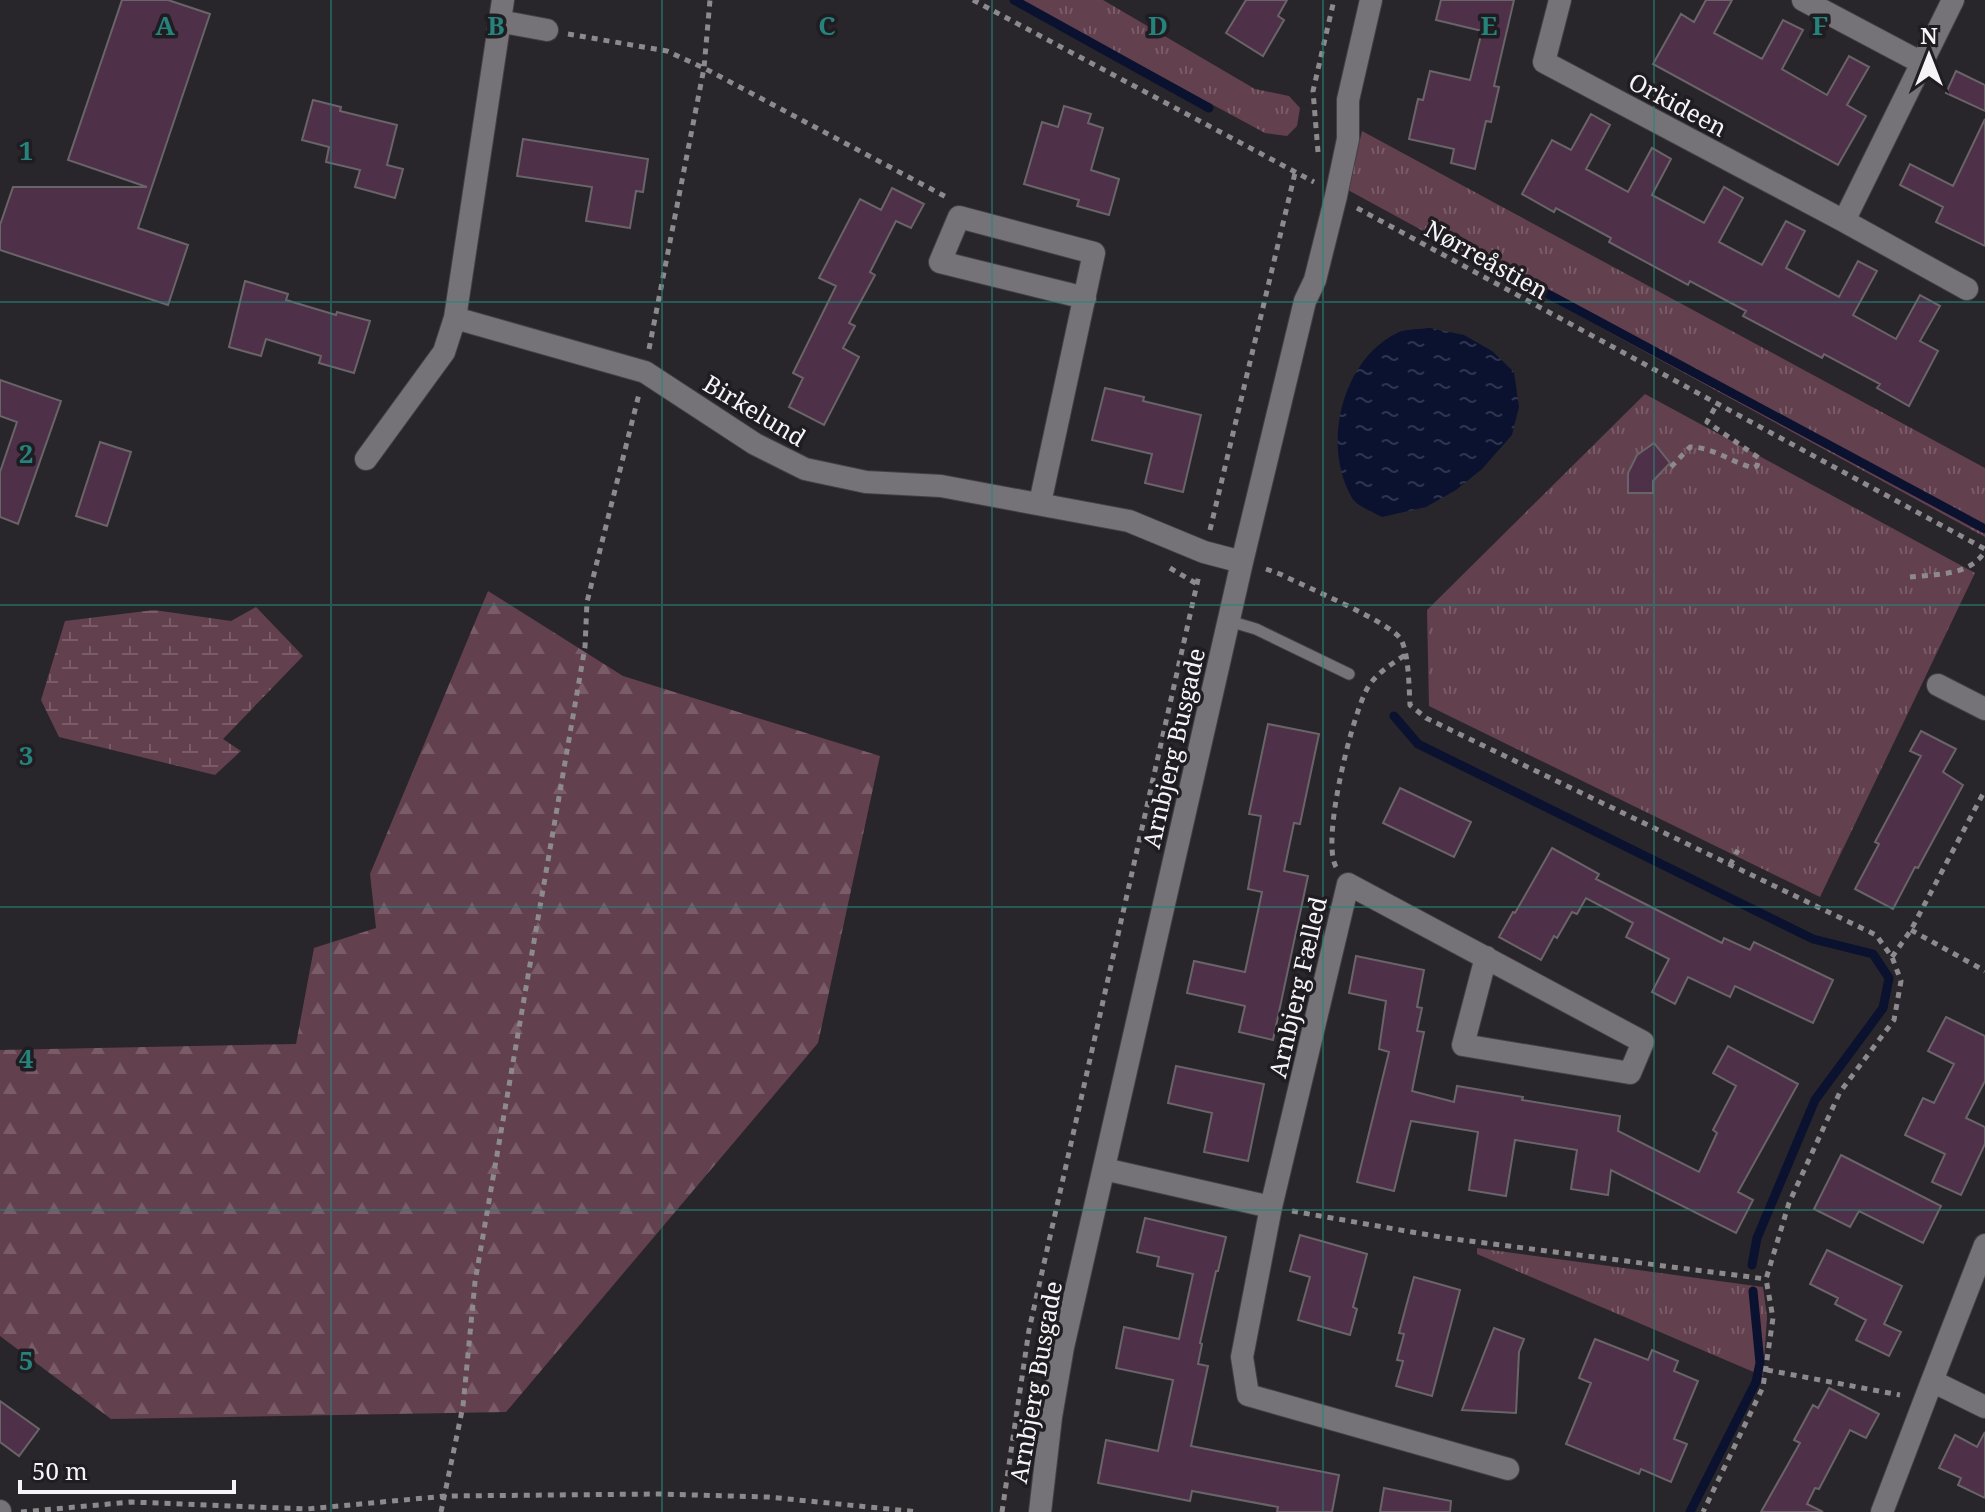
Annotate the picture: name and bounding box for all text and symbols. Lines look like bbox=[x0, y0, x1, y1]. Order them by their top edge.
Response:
text: A bbox=[155, 7, 175, 43]
text: B bbox=[487, 7, 505, 43]
text: C bbox=[818, 7, 836, 43]
text: D bbox=[1148, 7, 1168, 43]
text: E bbox=[1481, 7, 1498, 43]
text: F bbox=[1812, 7, 1828, 43]
north arrow bbox=[1889, 16, 1969, 96]
text: N bbox=[1920, 20, 1938, 50]
street label: Orkideen bbox=[1623, 64, 1733, 144]
text: 1 bbox=[19, 132, 33, 168]
street label: Nørreåstien bbox=[1419, 212, 1555, 306]
street label: Birkelund bbox=[698, 367, 813, 454]
text: 2 bbox=[19, 435, 33, 471]
street label: Arnbjerg Busgade bbox=[1134, 645, 1212, 851]
text: 3 bbox=[19, 737, 33, 773]
street label: Arnbjerg Fælled bbox=[1260, 893, 1334, 1081]
text: 4 bbox=[19, 1040, 34, 1076]
street label: Arnbjerg Busgade bbox=[1001, 1278, 1069, 1486]
text: 5 bbox=[19, 1342, 33, 1378]
scale bar bbox=[20, 1444, 234, 1494]
text: 50 m bbox=[32, 1454, 88, 1487]

